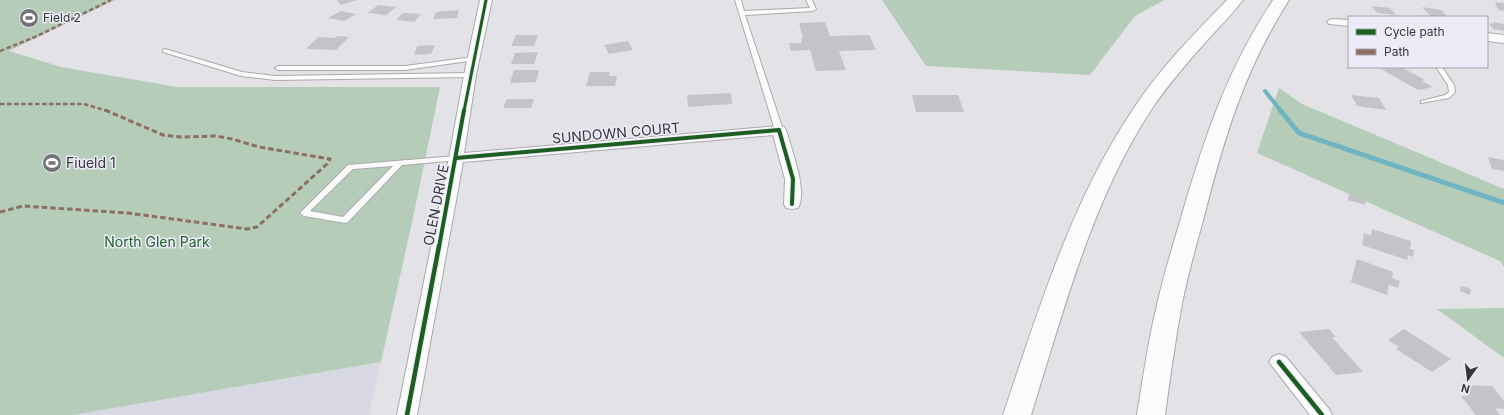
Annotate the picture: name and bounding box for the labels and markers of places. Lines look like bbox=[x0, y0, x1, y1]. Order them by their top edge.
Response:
sports icon: Field 2 bbox=[18, 7, 40, 29]
place label: Field 2 bbox=[43, 10, 81, 25]
sports icon: Fiueld 1 bbox=[41, 152, 63, 174]
place label: Fiueld 1 bbox=[66, 154, 116, 171]

